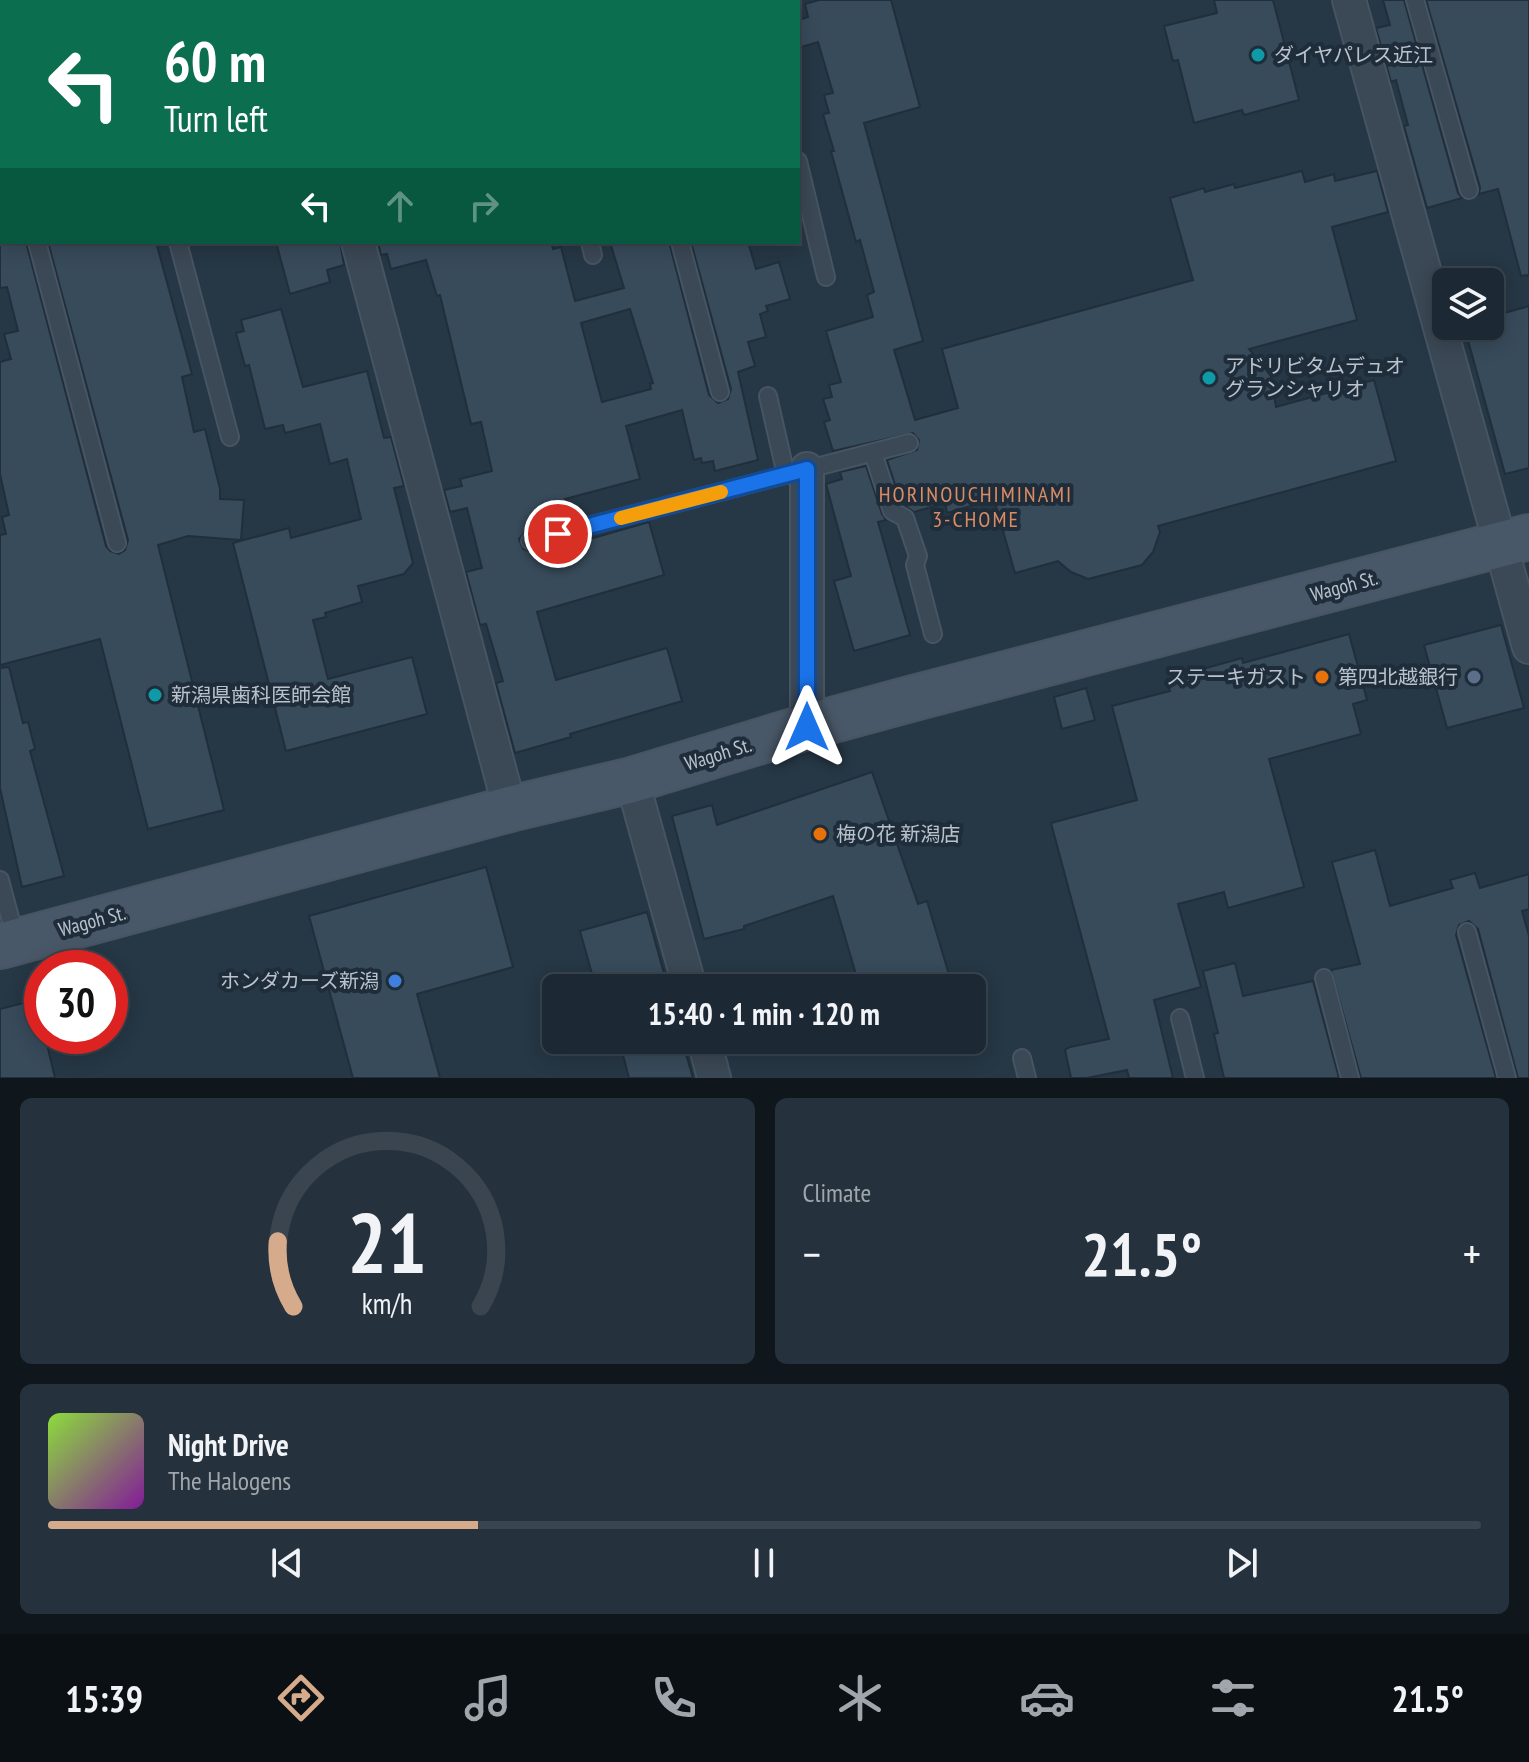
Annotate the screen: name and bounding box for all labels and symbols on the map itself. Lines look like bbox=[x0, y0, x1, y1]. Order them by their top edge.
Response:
place label: ダイヤパレス近江 bbox=[1274, 42, 1433, 68]
marker: ダイヤパレス近江 bbox=[1249, 46, 1267, 64]
place label: アドリビタムデュオ グランシャリオ bbox=[1225, 353, 1405, 402]
marker: アドリビタムデュオ グランシャリオ bbox=[1200, 369, 1218, 387]
district label: HORINOUCHIMINAMI 3-CHOME bbox=[879, 480, 1073, 533]
pin bbox=[524, 500, 592, 568]
street label: Wagoh St. bbox=[1307, 565, 1381, 607]
place label: ステーキガスト bbox=[1166, 664, 1306, 690]
place label: 第四北越銀行 bbox=[1338, 664, 1458, 690]
marker: ステーキガスト bbox=[1313, 668, 1331, 686]
marker: 第四北越銀行 bbox=[1465, 668, 1483, 686]
place label: 新潟県歯科医師会館 bbox=[171, 682, 351, 708]
position arrow bbox=[765, 685, 849, 769]
marker: 新潟県歯科医師会館 bbox=[146, 686, 164, 704]
street label: Wagoh St. bbox=[681, 732, 755, 776]
place label: 梅の花 新潟店 bbox=[836, 821, 960, 847]
marker: 梅の花 新潟店 bbox=[811, 825, 829, 843]
street label: Wagoh St. bbox=[55, 900, 129, 942]
speed limit sign: 30 bbox=[24, 950, 128, 1054]
place label: ホンダカーズ新潟 bbox=[220, 968, 379, 994]
marker: ホンダカーズ新潟 bbox=[386, 972, 404, 990]

